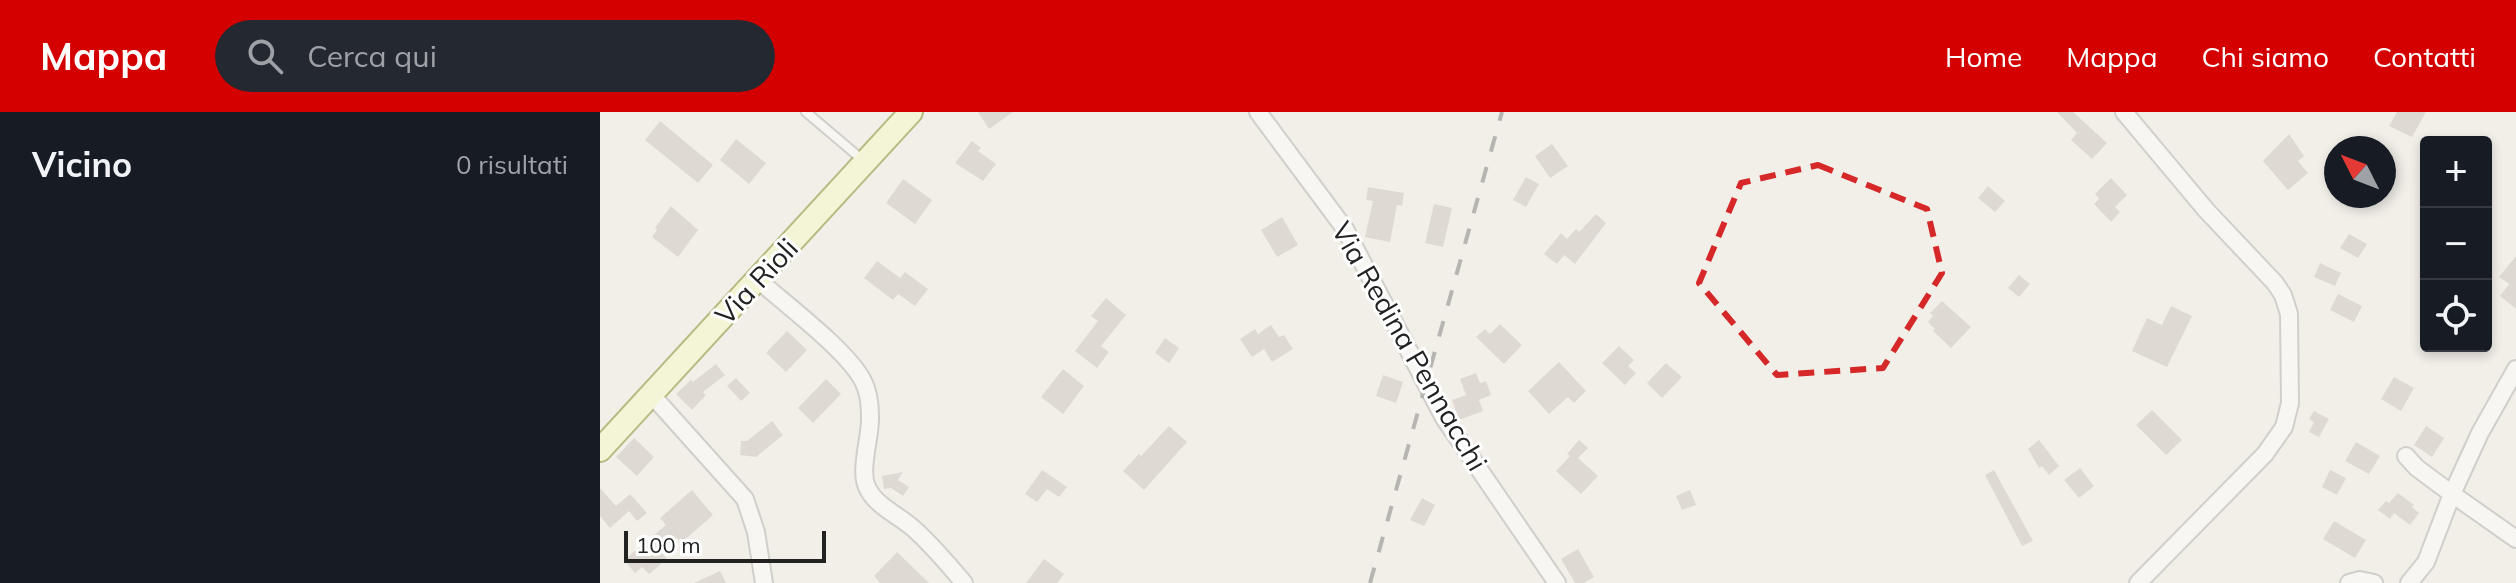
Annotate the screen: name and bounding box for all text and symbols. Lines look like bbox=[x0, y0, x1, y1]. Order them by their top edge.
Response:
search box bbox=[215, 20, 775, 92]
text: Mappa bbox=[40, 32, 167, 80]
icon: search bbox=[243, 34, 287, 78]
text: Cerca qui bbox=[307, 37, 437, 75]
text: Home bbox=[1945, 39, 2022, 74]
text: Mappa bbox=[2066, 39, 2157, 74]
text: Chi siamo bbox=[2201, 39, 2329, 74]
text: Contatti bbox=[2373, 39, 2476, 74]
north arrow bbox=[2324, 136, 2396, 208]
map controls bbox=[2420, 136, 2492, 352]
button: + bbox=[2420, 136, 2492, 208]
text: Vicino bbox=[32, 143, 132, 186]
text: 0 risultati bbox=[456, 148, 568, 181]
button: − bbox=[2420, 208, 2492, 280]
street label: Via Redina Pennacchi bbox=[1324, 215, 1496, 477]
street label: Via Rioli bbox=[707, 230, 805, 332]
button: locate bbox=[2420, 280, 2492, 352]
scale bar bbox=[624, 527, 826, 563]
text: 100 m bbox=[636, 531, 701, 559]

